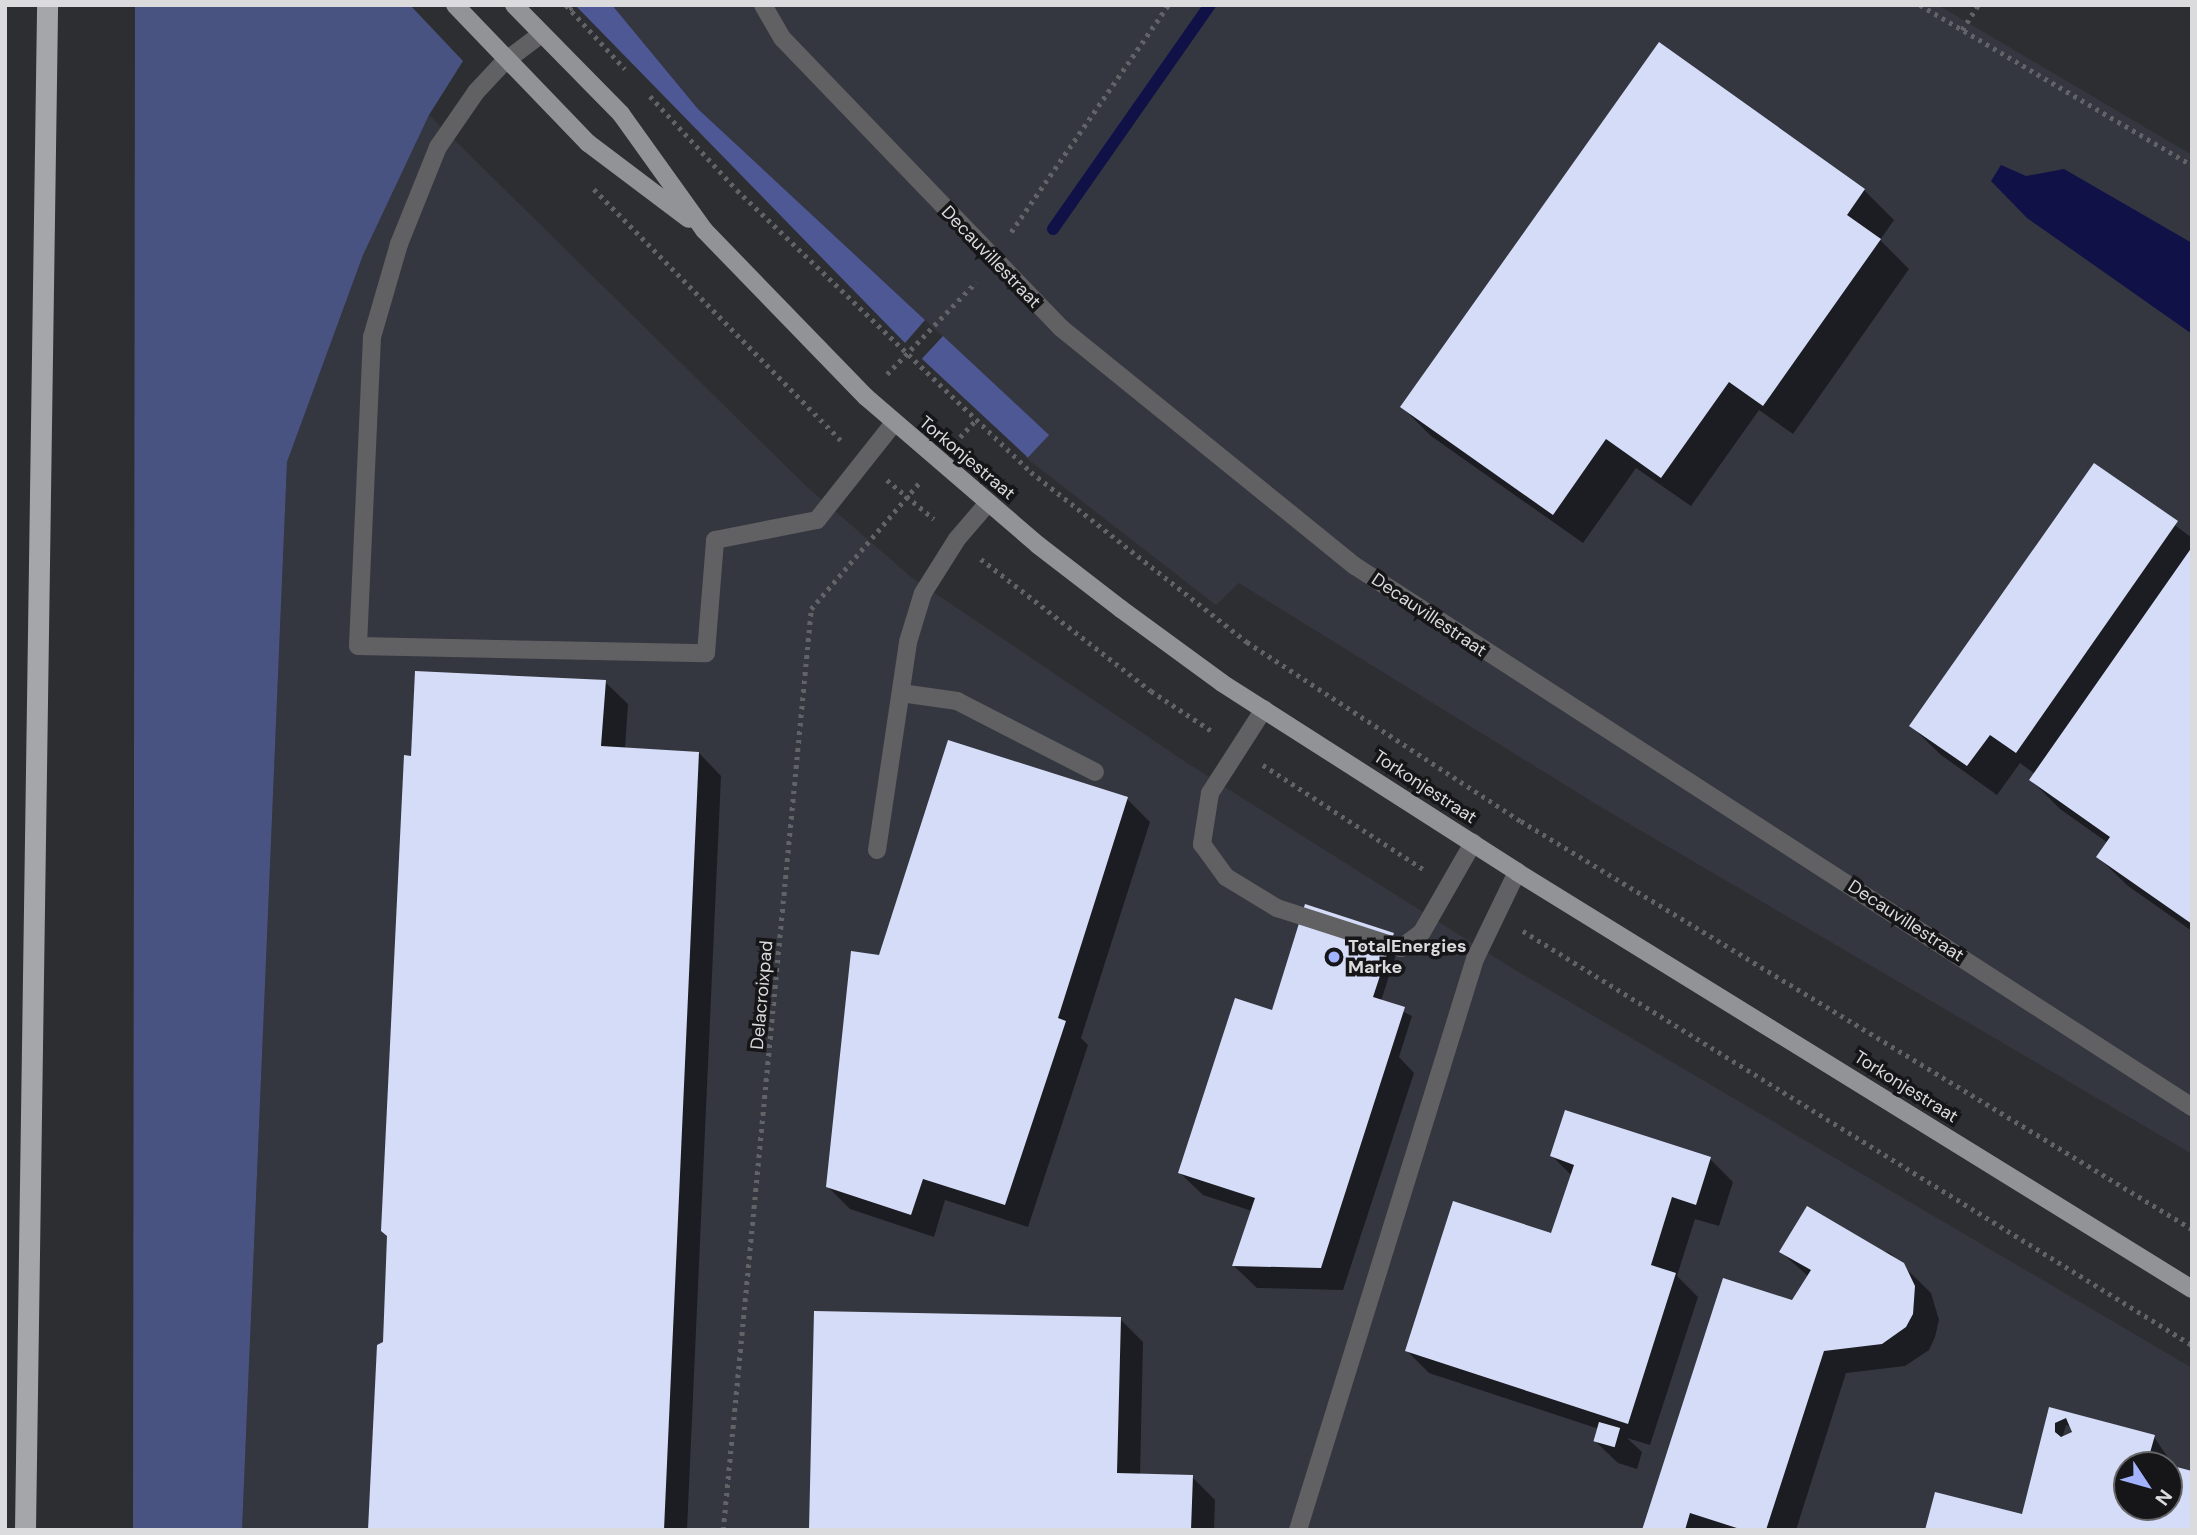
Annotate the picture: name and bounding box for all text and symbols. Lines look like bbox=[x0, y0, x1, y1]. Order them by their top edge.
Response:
street label: Decauvillestraat bbox=[937, 201, 1045, 313]
street label: Torkonjestraat bbox=[915, 412, 1019, 504]
street label: Decauvillestraat bbox=[1367, 569, 1491, 661]
street label: Torkonjestraat bbox=[1369, 746, 1481, 828]
street label: Decauvillestraat bbox=[1844, 876, 1968, 966]
place label: TotalEnergies Marke bbox=[1348, 936, 1467, 978]
street label: Delacroixpad bbox=[746, 940, 778, 1050]
marker: TotalEnergies Marke bbox=[1326, 949, 1342, 965]
street label: Torkonjestraat bbox=[1850, 1046, 1962, 1128]
north arrow bbox=[2113, 1451, 2183, 1521]
text: N bbox=[2150, 1485, 2178, 1510]

